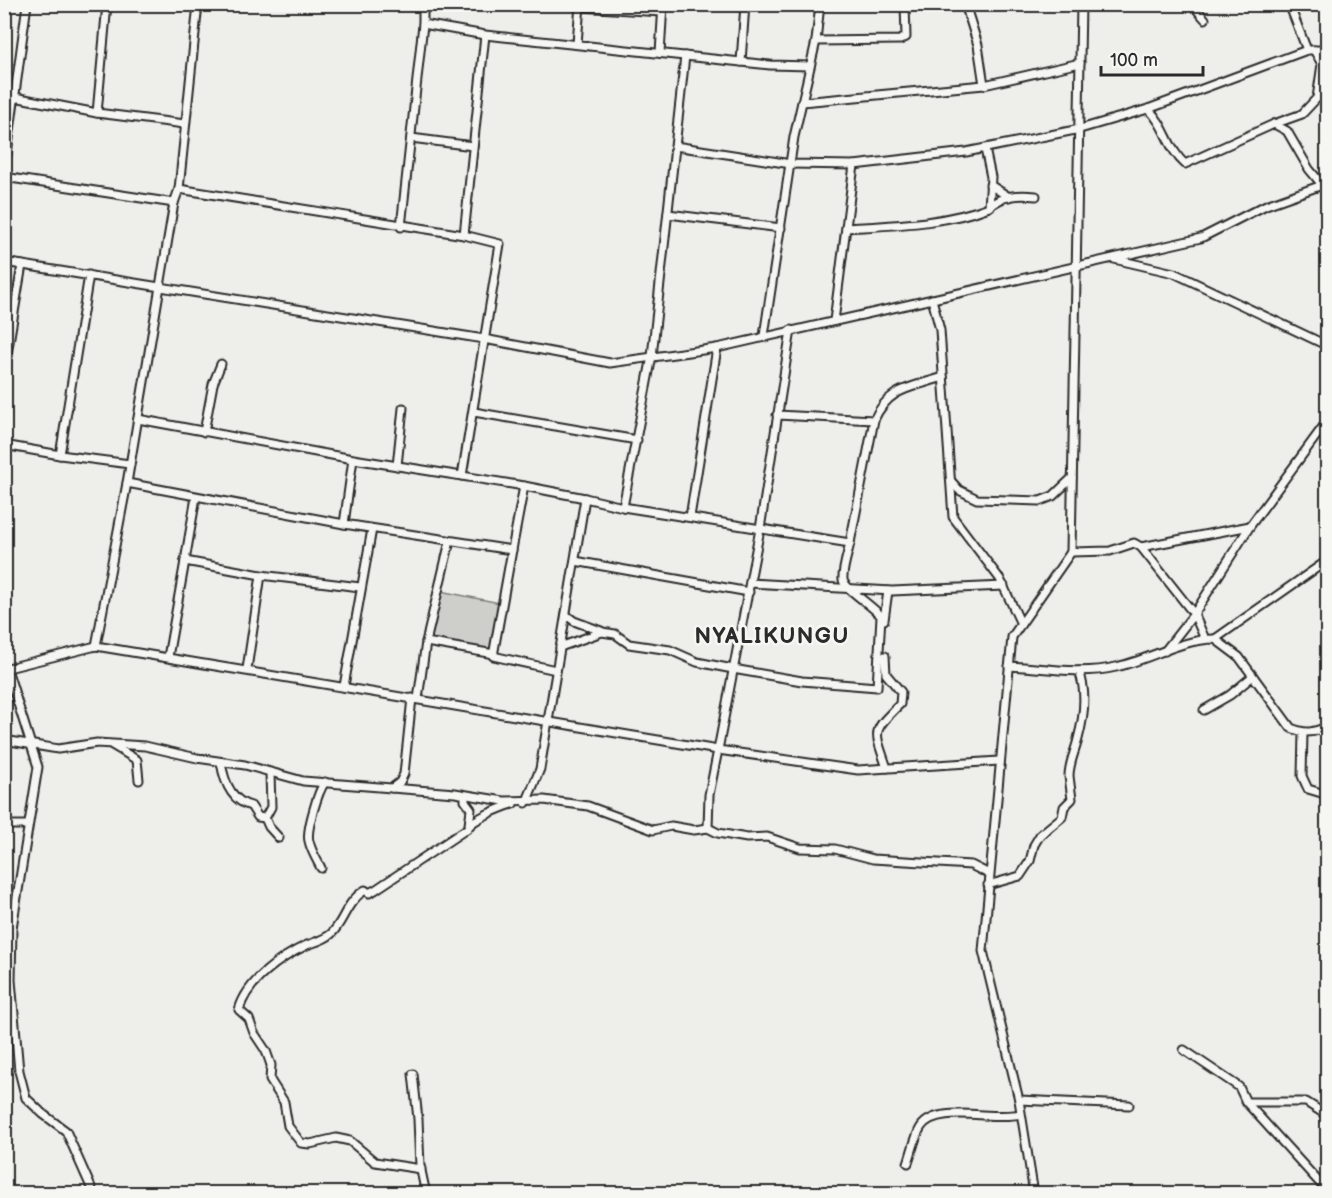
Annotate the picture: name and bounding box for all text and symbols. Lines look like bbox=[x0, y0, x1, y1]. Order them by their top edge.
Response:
scale bar bbox=[1101, 39, 1203, 77]
text: 100 m bbox=[1110, 50, 1158, 71]
district label: NYALIKUNGU bbox=[694, 623, 850, 650]

